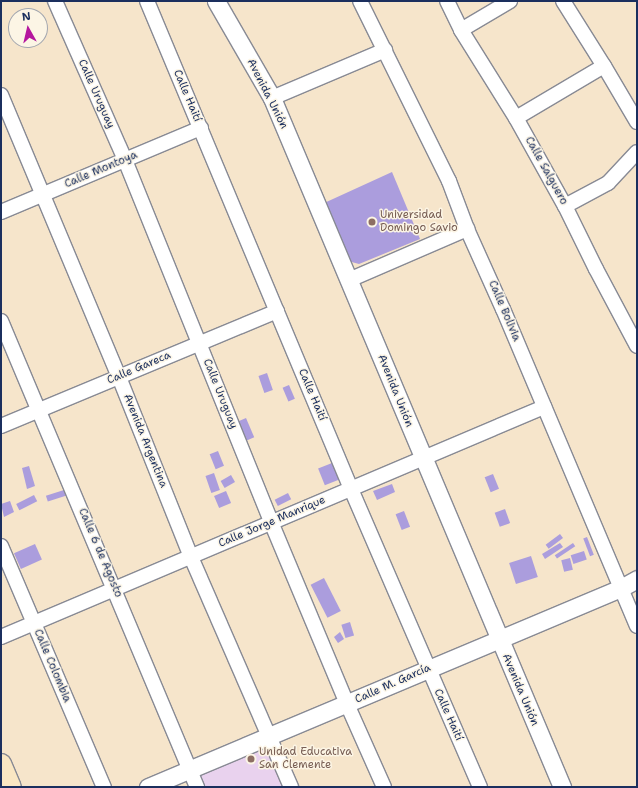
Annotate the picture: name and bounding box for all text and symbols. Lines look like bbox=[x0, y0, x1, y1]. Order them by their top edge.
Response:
north arrow bbox=[8, 8, 48, 48]
text: N bbox=[21, 9, 32, 25]
street label: Calle Uruguay bbox=[75, 57, 117, 131]
street label: Avenida Unión bbox=[244, 57, 290, 131]
street label: Calle Haití bbox=[170, 68, 204, 124]
street label: Calle Salguero bbox=[522, 135, 570, 207]
street label: Calle Montoya bbox=[63, 149, 139, 191]
place label: Universidad Domingo Savio bbox=[380, 209, 458, 235]
marker: Universidad Domingo Savio bbox=[367, 217, 377, 227]
street label: Calle Bolivia bbox=[485, 279, 523, 343]
street label: Calle Gareca bbox=[105, 349, 173, 387]
street label: Avenida Unión bbox=[374, 353, 416, 429]
street label: Calle Uruguay bbox=[200, 357, 240, 431]
street label: Calle Haití bbox=[295, 367, 329, 423]
street label: Avenida Argentina bbox=[120, 392, 170, 490]
street label: Calle Jorge Manrique bbox=[217, 493, 327, 551]
street label: Calle 6 de Agosto bbox=[75, 506, 125, 600]
street label: Calle Colombia bbox=[31, 627, 73, 705]
street label: Avenida Unión bbox=[499, 652, 541, 728]
street label: Calle M. García bbox=[353, 661, 433, 707]
street label: Calle Haití bbox=[431, 687, 465, 743]
place label: Unidad Educativa San Clemente bbox=[259, 746, 352, 772]
marker: Unidad Educativa San Clemente bbox=[246, 754, 256, 764]

